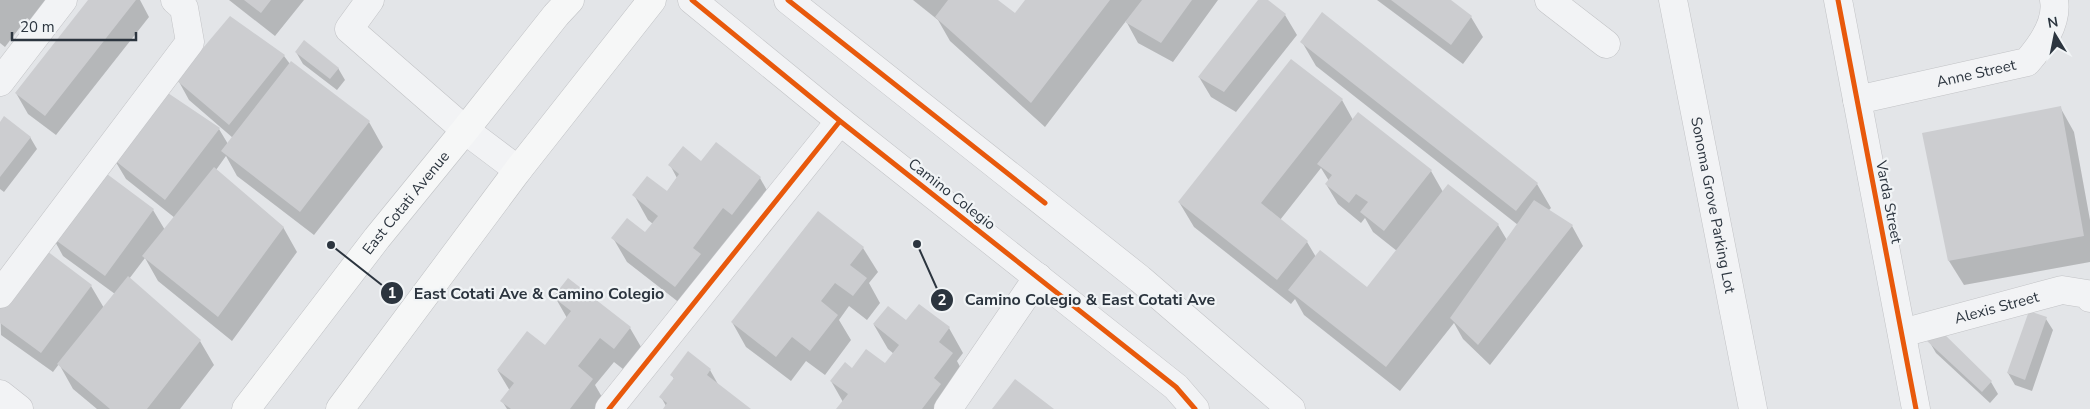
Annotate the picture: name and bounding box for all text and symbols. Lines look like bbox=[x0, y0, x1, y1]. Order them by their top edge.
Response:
scale bar bbox=[12, 10, 136, 42]
north arrow bbox=[2030, 10, 2080, 60]
text: N bbox=[2046, 12, 2060, 33]
text: 20 m bbox=[20, 17, 55, 37]
street label: Anne Street bbox=[1934, 55, 2018, 92]
street label: Sonoma Grove Parking Lot bbox=[1686, 115, 1740, 296]
street label: East Cotati Avenue bbox=[358, 147, 454, 259]
street label: Camino Colegio bbox=[904, 154, 1000, 234]
street label: Varda Street bbox=[1871, 158, 1907, 246]
callout: East Cotati Ave & Camino Colegio bbox=[379, 278, 675, 309]
text: 1 bbox=[387, 283, 397, 303]
text: East Cotati Ave & Camino Colegio bbox=[414, 283, 664, 305]
callout: Camino Colegio & East Cotati Ave bbox=[930, 284, 1225, 315]
street label: Alexis Street bbox=[1952, 286, 2042, 328]
text: Camino Colegio & East Cotati Ave bbox=[965, 289, 1216, 311]
text: 2 bbox=[937, 290, 947, 310]

